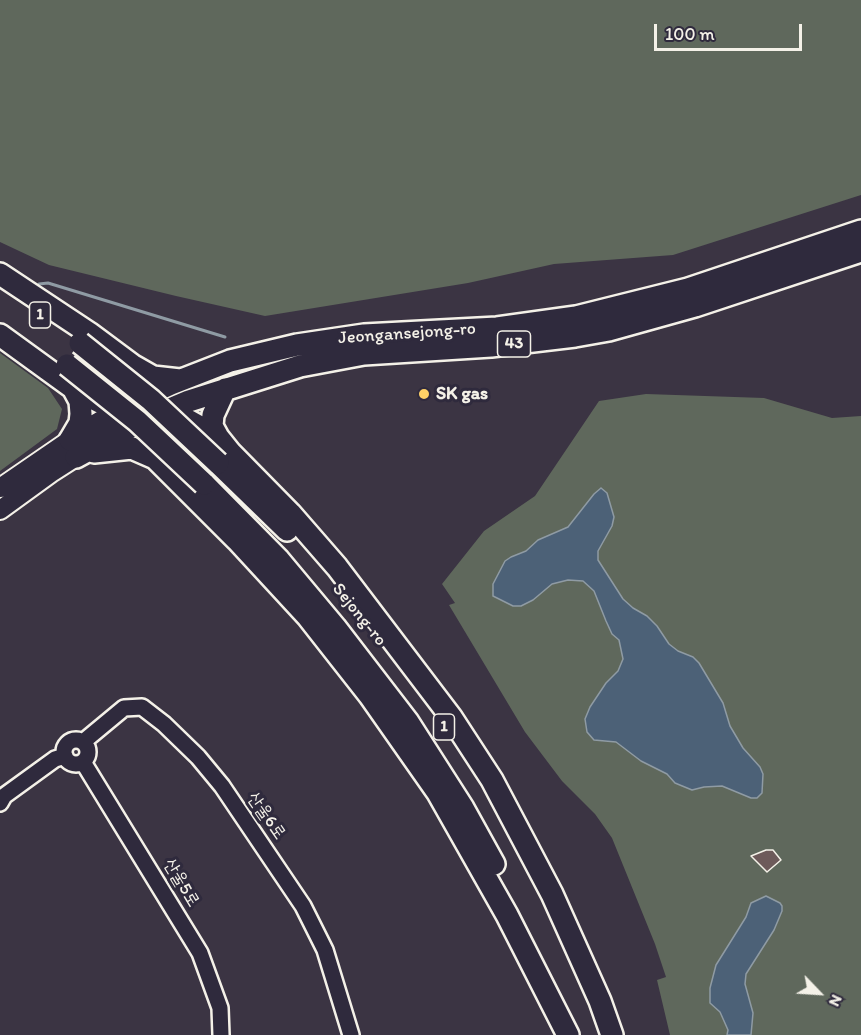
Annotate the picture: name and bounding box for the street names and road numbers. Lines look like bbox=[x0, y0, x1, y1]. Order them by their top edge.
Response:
road number: 1 bbox=[30, 302, 51, 328]
street label: Jeongansejong-ro bbox=[337, 318, 477, 350]
road number: 43 bbox=[498, 331, 530, 357]
street label: Sejong-ro bbox=[327, 579, 391, 651]
road number: 1 bbox=[434, 714, 454, 740]
street label: 산울6로 bbox=[242, 788, 290, 844]
street label: 산울5로 bbox=[158, 855, 204, 911]

